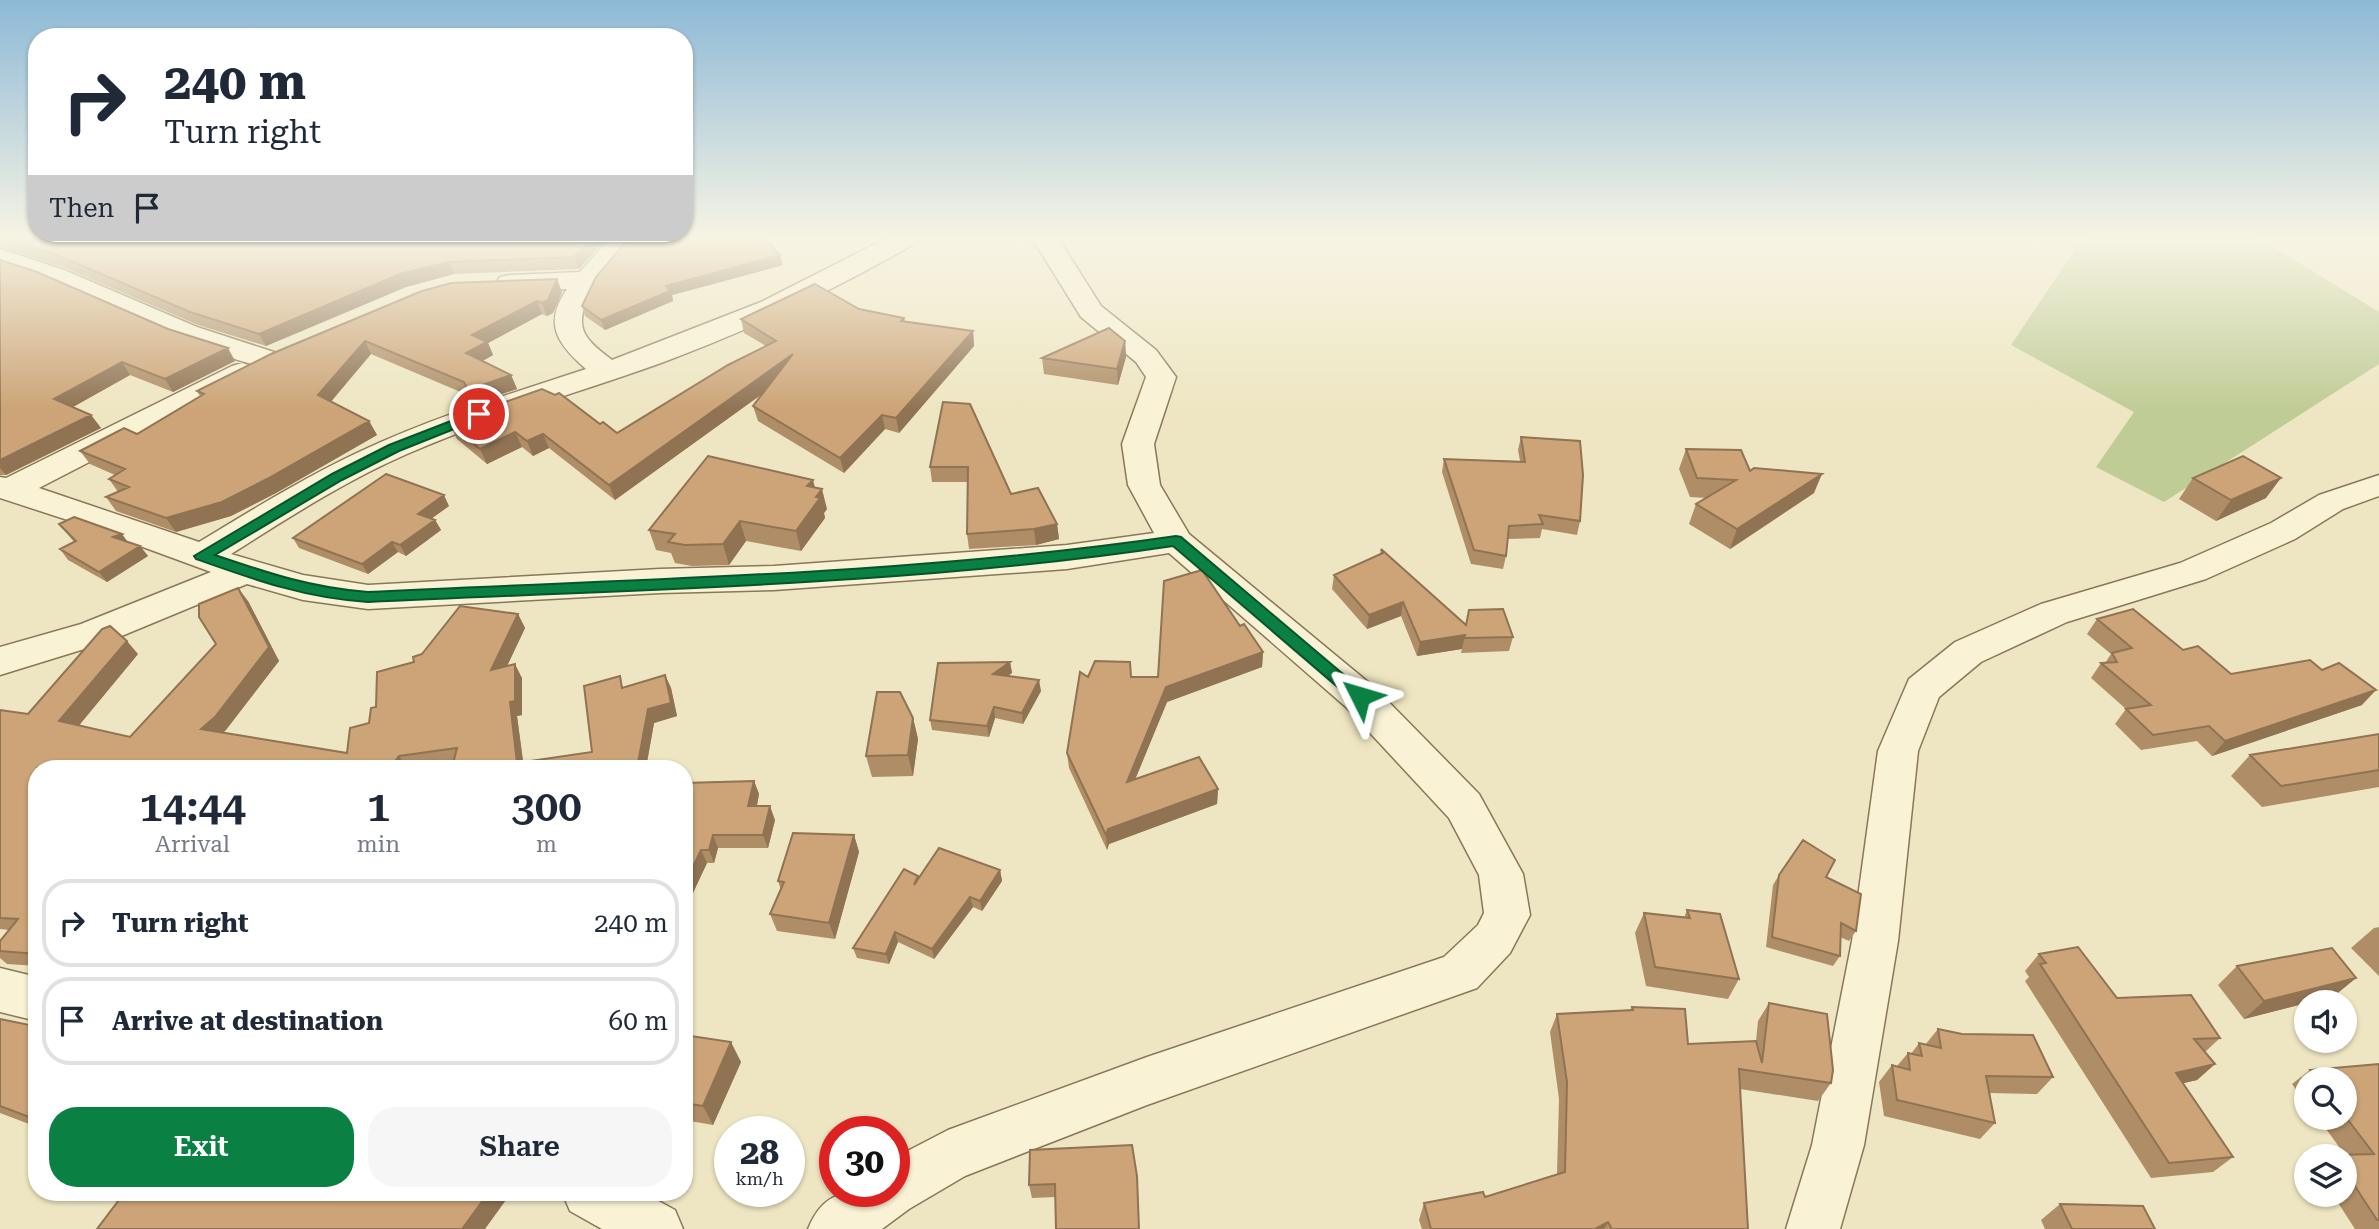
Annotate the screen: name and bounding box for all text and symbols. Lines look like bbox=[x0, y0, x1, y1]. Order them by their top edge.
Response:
text: 240 m bbox=[164, 54, 306, 111]
icon: right bbox=[49, 56, 140, 147]
text: Turn right bbox=[164, 113, 321, 151]
icon: arrive bbox=[128, 189, 166, 227]
text: Then bbox=[49, 193, 114, 223]
pin bbox=[449, 384, 509, 444]
icon: arrive bbox=[460, 395, 498, 433]
position arrow bbox=[1323, 659, 1397, 733]
text: 14:44 bbox=[139, 782, 246, 831]
text: 1 bbox=[367, 782, 390, 831]
text: 300 bbox=[511, 782, 582, 831]
text: Arrival bbox=[155, 831, 230, 858]
text: min bbox=[357, 831, 400, 858]
text: m bbox=[536, 831, 557, 858]
icon: right bbox=[53, 904, 91, 942]
text: Turn right bbox=[112, 908, 248, 938]
text: 240 m bbox=[594, 908, 668, 938]
map controls bbox=[2294, 990, 2357, 1207]
button: sound bbox=[2294, 990, 2357, 1053]
icon: arrive bbox=[53, 1002, 91, 1040]
text: Arrive at destination bbox=[112, 1006, 383, 1036]
text: 60 m bbox=[609, 1006, 668, 1036]
button: search bbox=[2294, 1067, 2357, 1130]
button: Exit bbox=[49, 1107, 354, 1187]
button: Share bbox=[368, 1107, 672, 1187]
speed limit sign: 30 bbox=[819, 1116, 910, 1207]
text: 28 bbox=[740, 1132, 779, 1173]
button: layers bbox=[2294, 1144, 2357, 1207]
text: km/h bbox=[735, 1168, 784, 1189]

